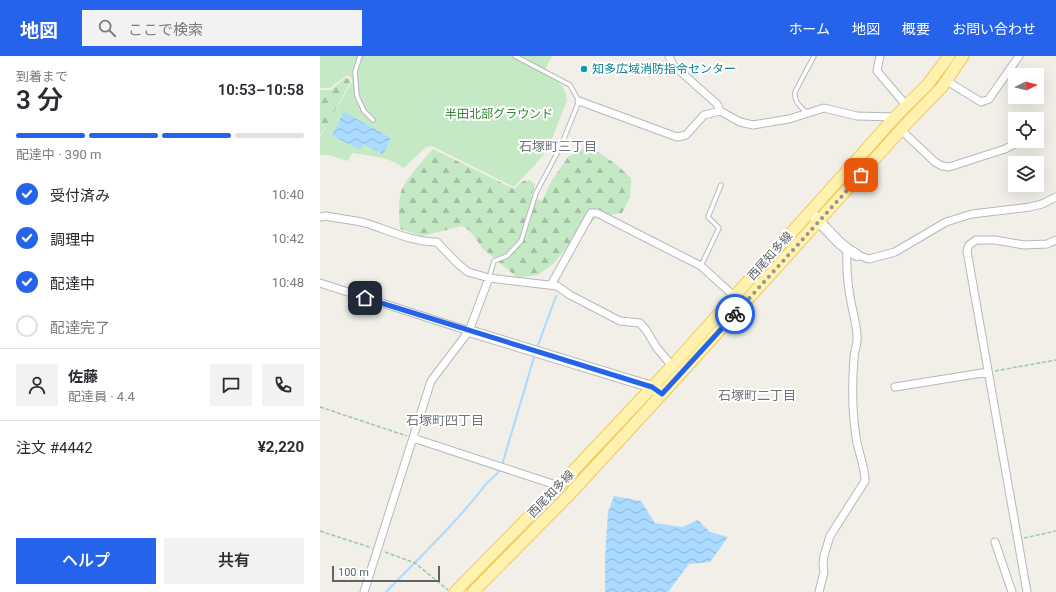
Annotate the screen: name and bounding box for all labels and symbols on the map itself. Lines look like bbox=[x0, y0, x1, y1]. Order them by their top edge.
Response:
place label: 知多広域消防指令センター bbox=[592, 62, 736, 76]
marker: 知多広域消防指令センター bbox=[579, 64, 589, 74]
north arrow bbox=[1008, 68, 1044, 104]
park label: 半田北部グラウンド bbox=[445, 107, 553, 121]
district label: 石塚町三丁目 bbox=[519, 139, 597, 154]
pin bbox=[844, 158, 878, 192]
street label: 西尾知多線 bbox=[745, 229, 795, 283]
pin bbox=[348, 281, 382, 315]
courier bbox=[715, 294, 755, 334]
district label: 石塚町二丁目 bbox=[718, 388, 796, 403]
district label: 石塚町四丁目 bbox=[406, 413, 484, 428]
street label: 西尾知多線 bbox=[525, 468, 577, 520]
scale bar bbox=[332, 564, 440, 583]

